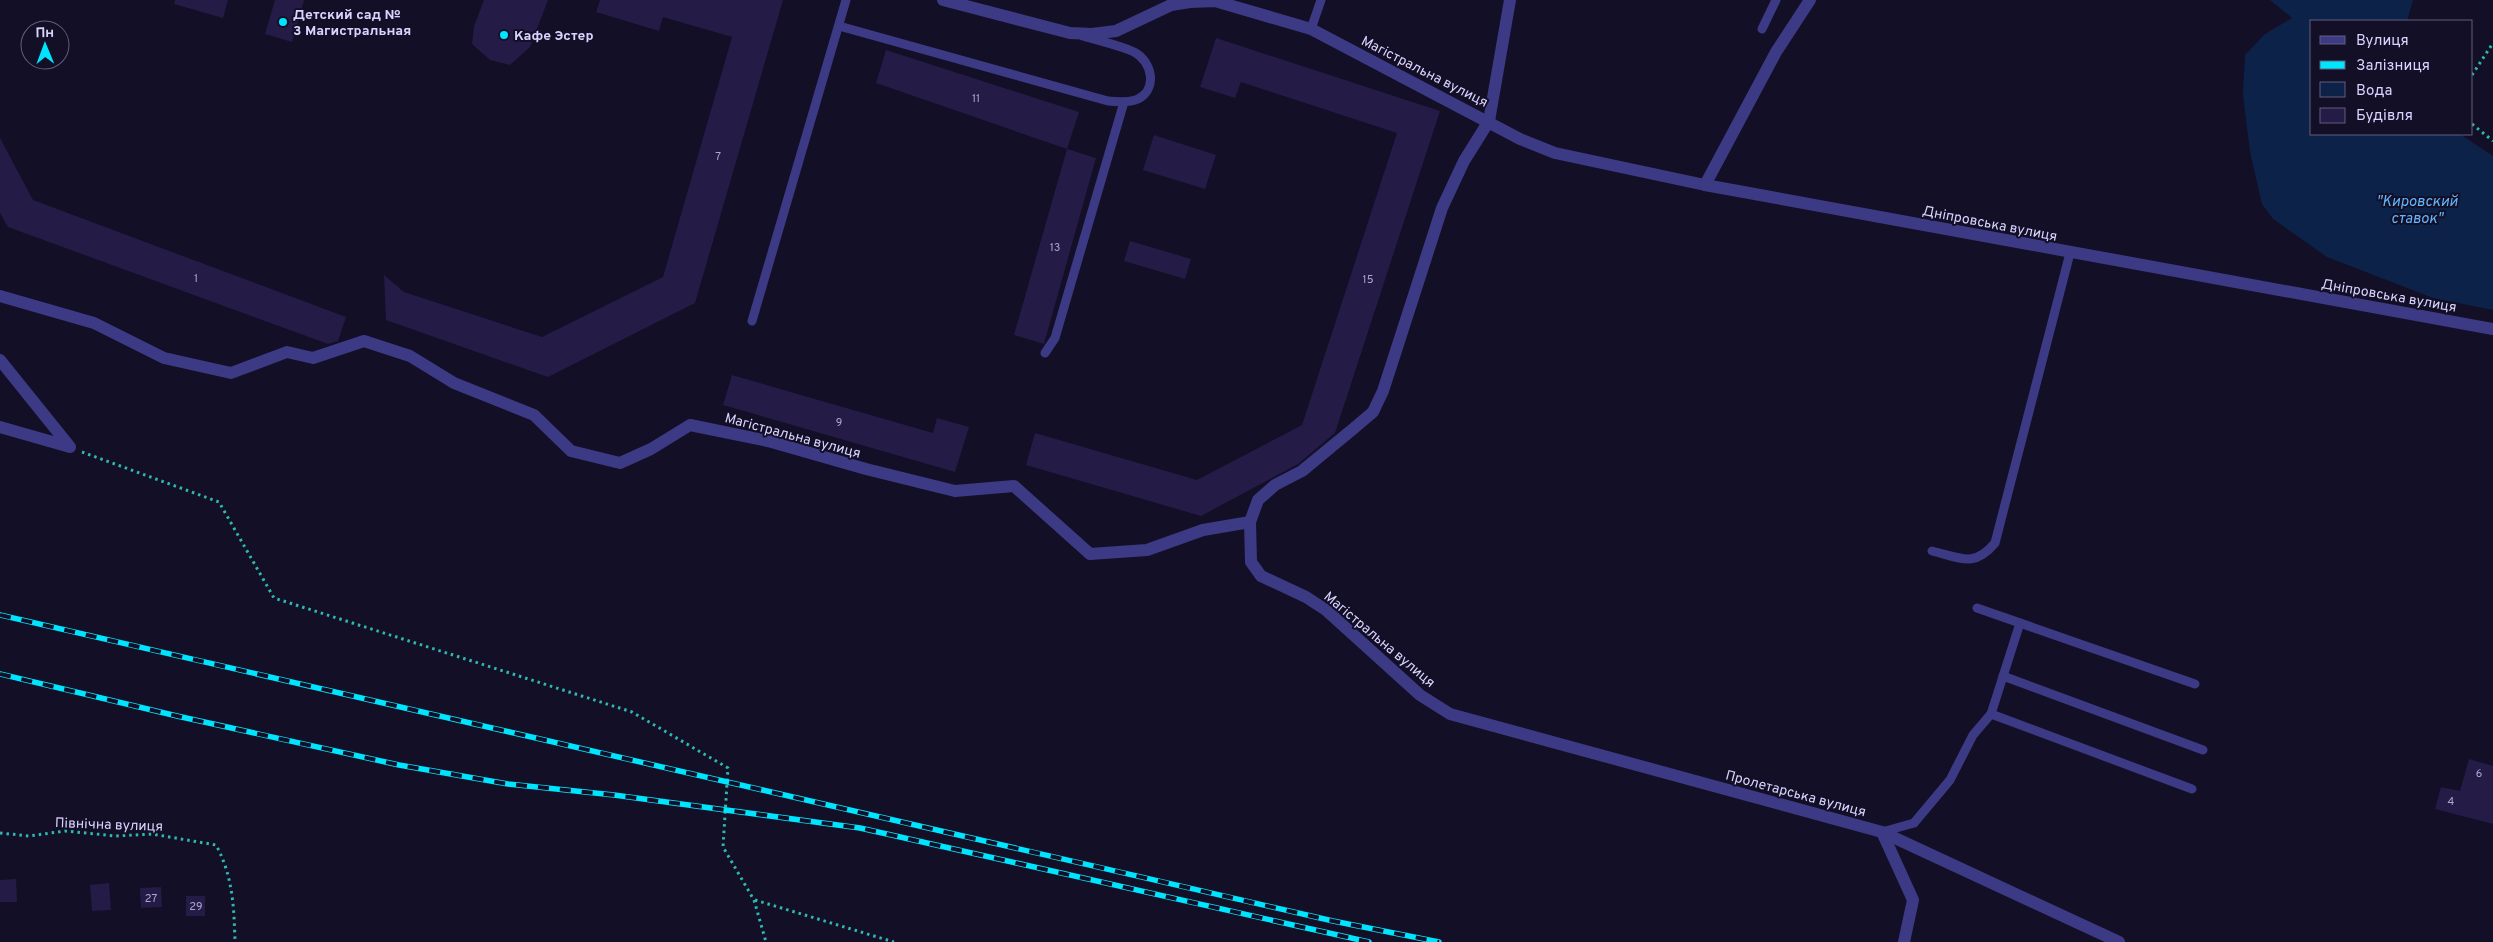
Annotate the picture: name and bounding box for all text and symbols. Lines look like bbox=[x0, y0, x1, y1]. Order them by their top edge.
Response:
place label: Детский сад № 3 Магистральная bbox=[293, 7, 411, 40]
marker: Детский сад № 3 Магистральная bbox=[277, 16, 289, 28]
north arrow bbox=[20, 20, 70, 70]
legend bbox=[2310, 20, 2473, 135]
text: Пн bbox=[35, 25, 54, 42]
place label: Кафе Эстер bbox=[514, 28, 593, 45]
marker: Кафе Эстер bbox=[498, 29, 510, 41]
text: Вулиця bbox=[2356, 32, 2409, 51]
street label: Магістральна вулиця bbox=[1358, 33, 1491, 112]
text: Залізниця bbox=[2356, 57, 2430, 76]
text: Вода bbox=[2356, 82, 2392, 101]
house number: 11 bbox=[972, 92, 980, 106]
text: Будівля bbox=[2356, 107, 2413, 126]
house number: 7 bbox=[715, 150, 721, 164]
water label: "Кировский ставок" bbox=[2376, 193, 2459, 229]
street label: Дніпровська вулиця bbox=[1921, 203, 2059, 246]
house number: 13 bbox=[1050, 241, 1060, 255]
house number: 1 bbox=[194, 272, 198, 286]
house number: 15 bbox=[1363, 273, 1374, 287]
street label: Дніпровська вулиця bbox=[2320, 276, 2458, 317]
street label: Магістральна вулиця bbox=[723, 410, 863, 463]
house number: 9 bbox=[836, 416, 842, 430]
street label: Магістральна вулиця bbox=[1320, 589, 1438, 692]
street label: Пролетарська вулиця bbox=[1723, 767, 1868, 821]
house number: 6 bbox=[2476, 767, 2482, 781]
house number: 4 bbox=[2448, 795, 2455, 809]
street label: Північна вулиця bbox=[55, 815, 163, 836]
house number: 27 bbox=[145, 892, 157, 906]
house number: 29 bbox=[189, 900, 203, 914]

